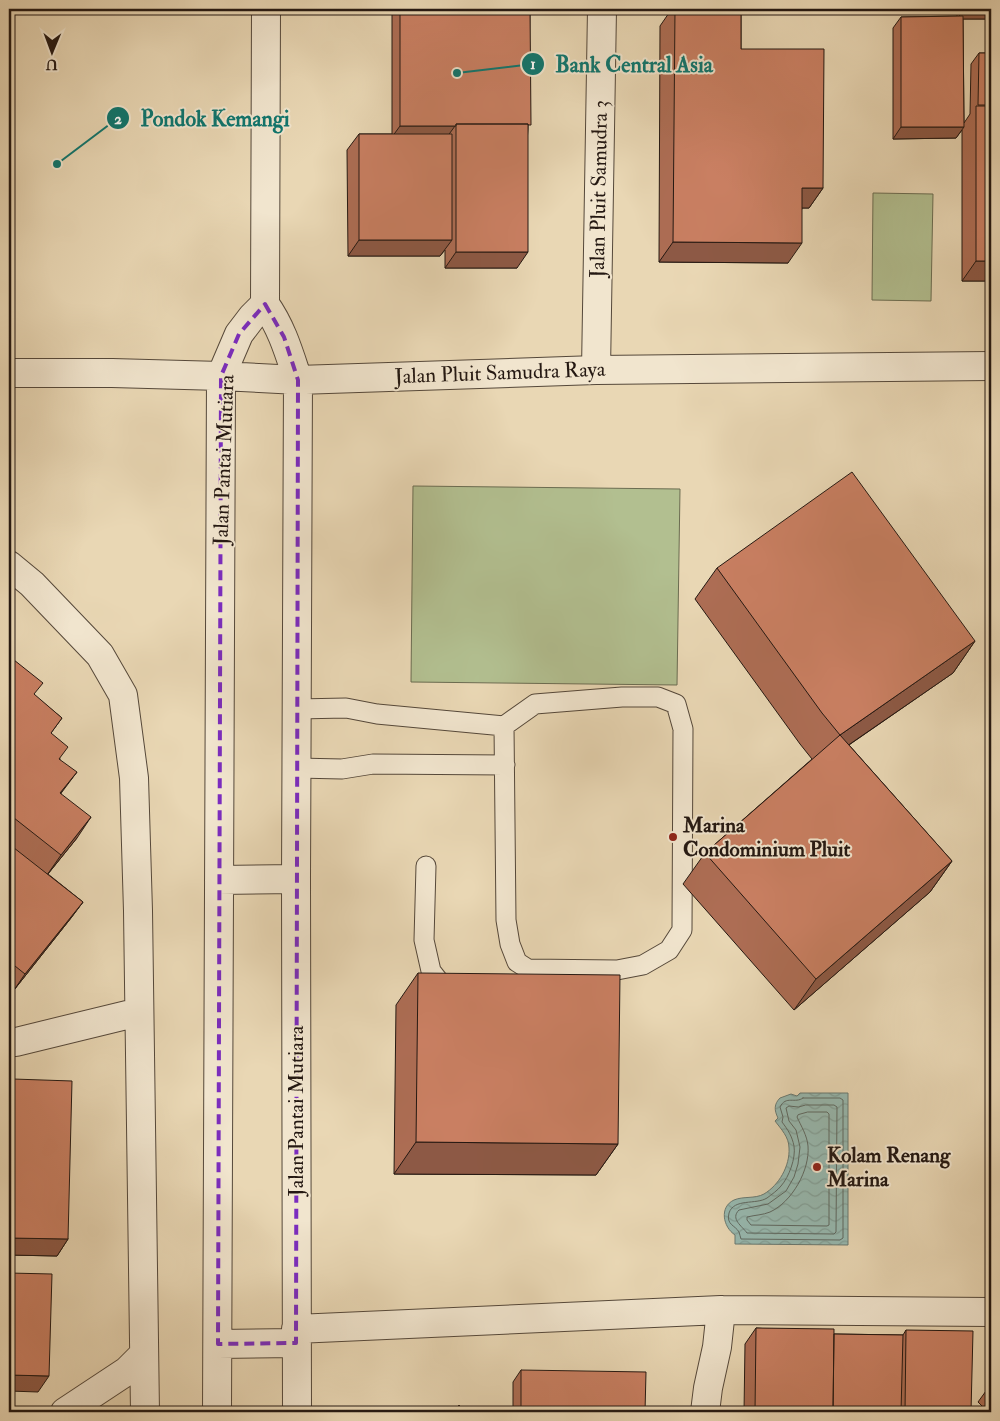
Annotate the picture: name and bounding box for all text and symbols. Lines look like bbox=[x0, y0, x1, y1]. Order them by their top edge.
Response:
north arrow bbox=[28, 28, 78, 78]
callout: Bank Central Asia bbox=[520, 46, 723, 83]
text: Bank Central Asia bbox=[555, 51, 714, 79]
text: 1 bbox=[530, 55, 536, 74]
text: U bbox=[46, 56, 58, 73]
callout: Pondok Kemangi bbox=[106, 100, 300, 137]
street label: Jalan Pluit Samudra 3 bbox=[584, 100, 614, 279]
text: Pondok Kemangi bbox=[140, 105, 290, 134]
text: 2 bbox=[114, 110, 122, 129]
street label: Jalan Pluit Samudra Raya bbox=[393, 356, 606, 390]
street label: Jalan Pantai Mutiara bbox=[207, 374, 240, 547]
place label: Marina Condominium Pluit bbox=[682, 812, 850, 863]
marker: Marina Condominium Pluit bbox=[667, 831, 679, 843]
street label: Jalan Pantai Mutiara bbox=[283, 1025, 310, 1197]
place label: Kolam Renang Marina bbox=[826, 1142, 951, 1193]
marker: Kolam Renang Marina bbox=[811, 1161, 823, 1173]

